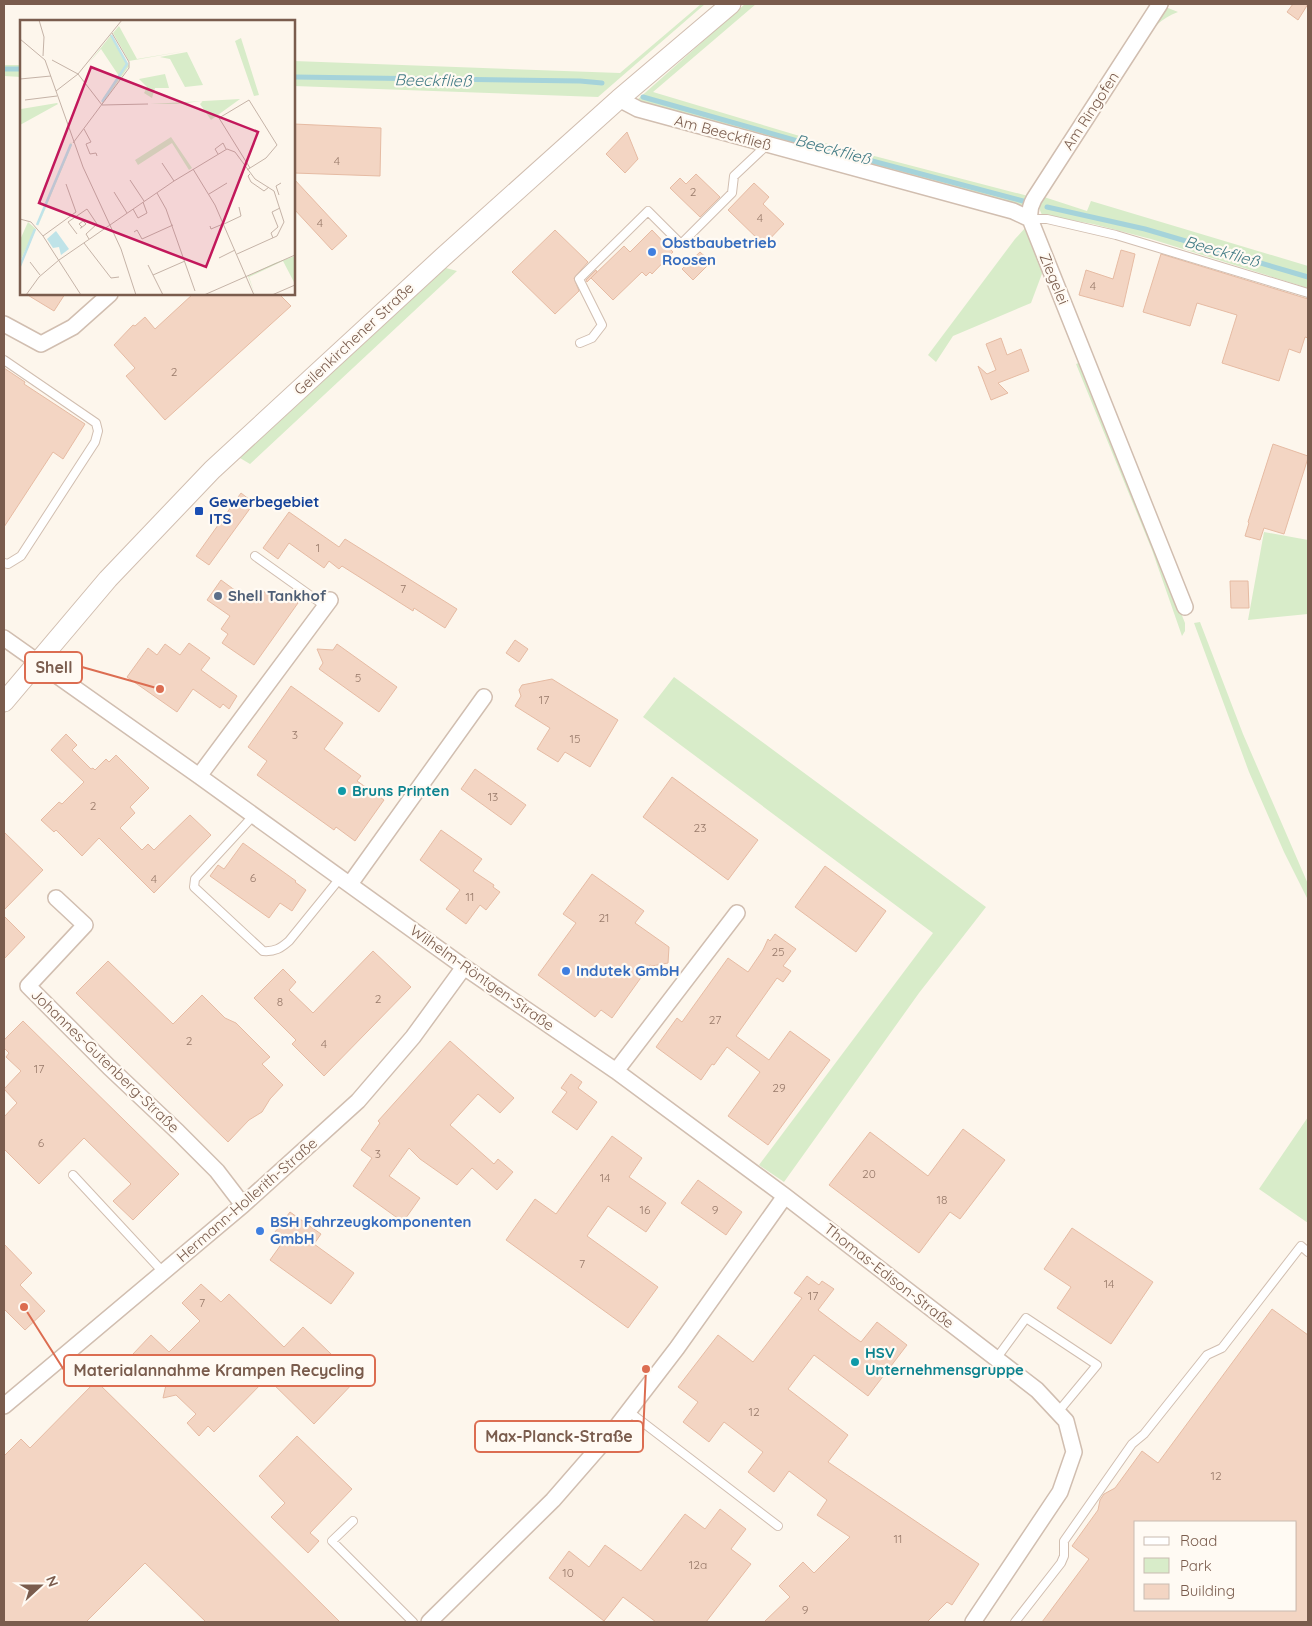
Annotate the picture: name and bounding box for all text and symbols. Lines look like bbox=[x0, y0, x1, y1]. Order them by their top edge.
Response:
inset map bbox=[20, 20, 295, 295]
street label: Am Ringofen bbox=[1058, 68, 1123, 153]
water label: Beeckfließ bbox=[394, 69, 473, 91]
street label: Am Beeckfließ bbox=[673, 110, 774, 155]
water label: Beeckfließ bbox=[793, 129, 874, 169]
house number: 4 bbox=[334, 153, 340, 168]
house number: 2 bbox=[690, 184, 697, 199]
house number: 4 bbox=[757, 210, 763, 225]
house number: 4 bbox=[317, 215, 323, 230]
water label: Beeckfließ bbox=[1182, 231, 1263, 272]
place label: Obstbaubetrieb Roosen bbox=[662, 233, 776, 269]
marker: Obstbaubetrieb Roosen bbox=[646, 246, 658, 258]
street label: Ziegelei bbox=[1036, 250, 1073, 307]
street label: Geilenkirchener Straße bbox=[290, 278, 417, 399]
house number: 4 bbox=[1090, 278, 1096, 293]
house number: 2 bbox=[171, 364, 178, 379]
place label: Gewerbegebiet ITS bbox=[209, 492, 319, 528]
marker: Gewerbegebiet ITS bbox=[193, 505, 205, 517]
house number: 1 bbox=[316, 540, 320, 555]
house number: 7 bbox=[400, 581, 406, 596]
place label: Shell Tankhof bbox=[228, 586, 327, 605]
marker: Shell Tankhof bbox=[212, 590, 224, 602]
callout: Shell bbox=[25, 652, 82, 683]
text: Shell bbox=[35, 657, 73, 677]
house number: 5 bbox=[355, 670, 361, 685]
house number: 17 bbox=[539, 692, 549, 707]
house number: 3 bbox=[292, 727, 298, 742]
house number: 15 bbox=[570, 731, 580, 746]
place label: Bruns Printen bbox=[352, 781, 449, 800]
marker: Bruns Printen bbox=[336, 785, 348, 797]
house number: 13 bbox=[488, 789, 498, 804]
house number: 2 bbox=[90, 798, 97, 813]
house number: 23 bbox=[694, 820, 706, 835]
house number: 6 bbox=[250, 870, 257, 885]
house number: 4 bbox=[151, 871, 157, 886]
house number: 11 bbox=[466, 889, 474, 904]
house number: 21 bbox=[598, 910, 610, 925]
street label: Wilhelm-Röntgen-Straße bbox=[406, 921, 558, 1035]
house number: 25 bbox=[771, 944, 785, 959]
place label: Indutek GmbH bbox=[576, 961, 680, 980]
marker: Indutek GmbH bbox=[560, 965, 572, 977]
street label: Johannes-Gutenberg-Straße bbox=[27, 985, 184, 1137]
house number: 2 bbox=[375, 991, 382, 1006]
house number: 8 bbox=[277, 994, 283, 1009]
house number: 27 bbox=[709, 1012, 721, 1027]
house number: 2 bbox=[186, 1033, 193, 1048]
house number: 4 bbox=[321, 1036, 327, 1051]
house number: 17 bbox=[34, 1061, 44, 1076]
house number: 29 bbox=[772, 1080, 786, 1095]
street label: Hermann-Hollerith-Straße bbox=[172, 1133, 321, 1266]
house number: 6 bbox=[38, 1135, 45, 1150]
house number: 3 bbox=[375, 1146, 381, 1161]
house number: 20 bbox=[862, 1166, 876, 1181]
house number: 14 bbox=[600, 1170, 610, 1185]
house number: 18 bbox=[937, 1192, 947, 1207]
house number: 16 bbox=[640, 1202, 651, 1217]
house number: 9 bbox=[712, 1202, 719, 1217]
place label: BSH Fahrzeugkomponenten GmbH bbox=[270, 1212, 472, 1248]
street label: Thomas-Edison-Straße bbox=[821, 1219, 958, 1332]
marker: BSH Fahrzeugkomponenten GmbH bbox=[254, 1225, 266, 1237]
house number: 7 bbox=[579, 1256, 585, 1271]
house number: 14 bbox=[1104, 1276, 1114, 1291]
house number: 17 bbox=[808, 1288, 818, 1303]
house number: 7 bbox=[199, 1295, 205, 1310]
place label: HSV Unternehmensgruppe bbox=[865, 1343, 1024, 1379]
callout: Materialannahme Krampen Recycling bbox=[64, 1355, 375, 1386]
marker: HSV Unternehmensgruppe bbox=[849, 1356, 861, 1368]
text: Materialannahme Krampen Recycling bbox=[74, 1360, 364, 1380]
house number: 12 bbox=[748, 1404, 760, 1419]
callout: Max-Planck-Straße bbox=[475, 1421, 643, 1452]
text: Max-Planck-Straße bbox=[485, 1426, 633, 1446]
house number: 12 bbox=[1210, 1468, 1222, 1483]
legend bbox=[1134, 1521, 1297, 1611]
house number: 11 bbox=[894, 1531, 902, 1546]
text: Road bbox=[1180, 1531, 1217, 1550]
text: Park bbox=[1180, 1556, 1212, 1575]
house number: 12a bbox=[689, 1557, 707, 1572]
north arrow bbox=[15, 1561, 65, 1611]
house number: 10 bbox=[562, 1565, 574, 1580]
text: N bbox=[42, 1573, 62, 1589]
text: Building bbox=[1180, 1581, 1235, 1600]
house number: 9 bbox=[802, 1602, 809, 1617]

